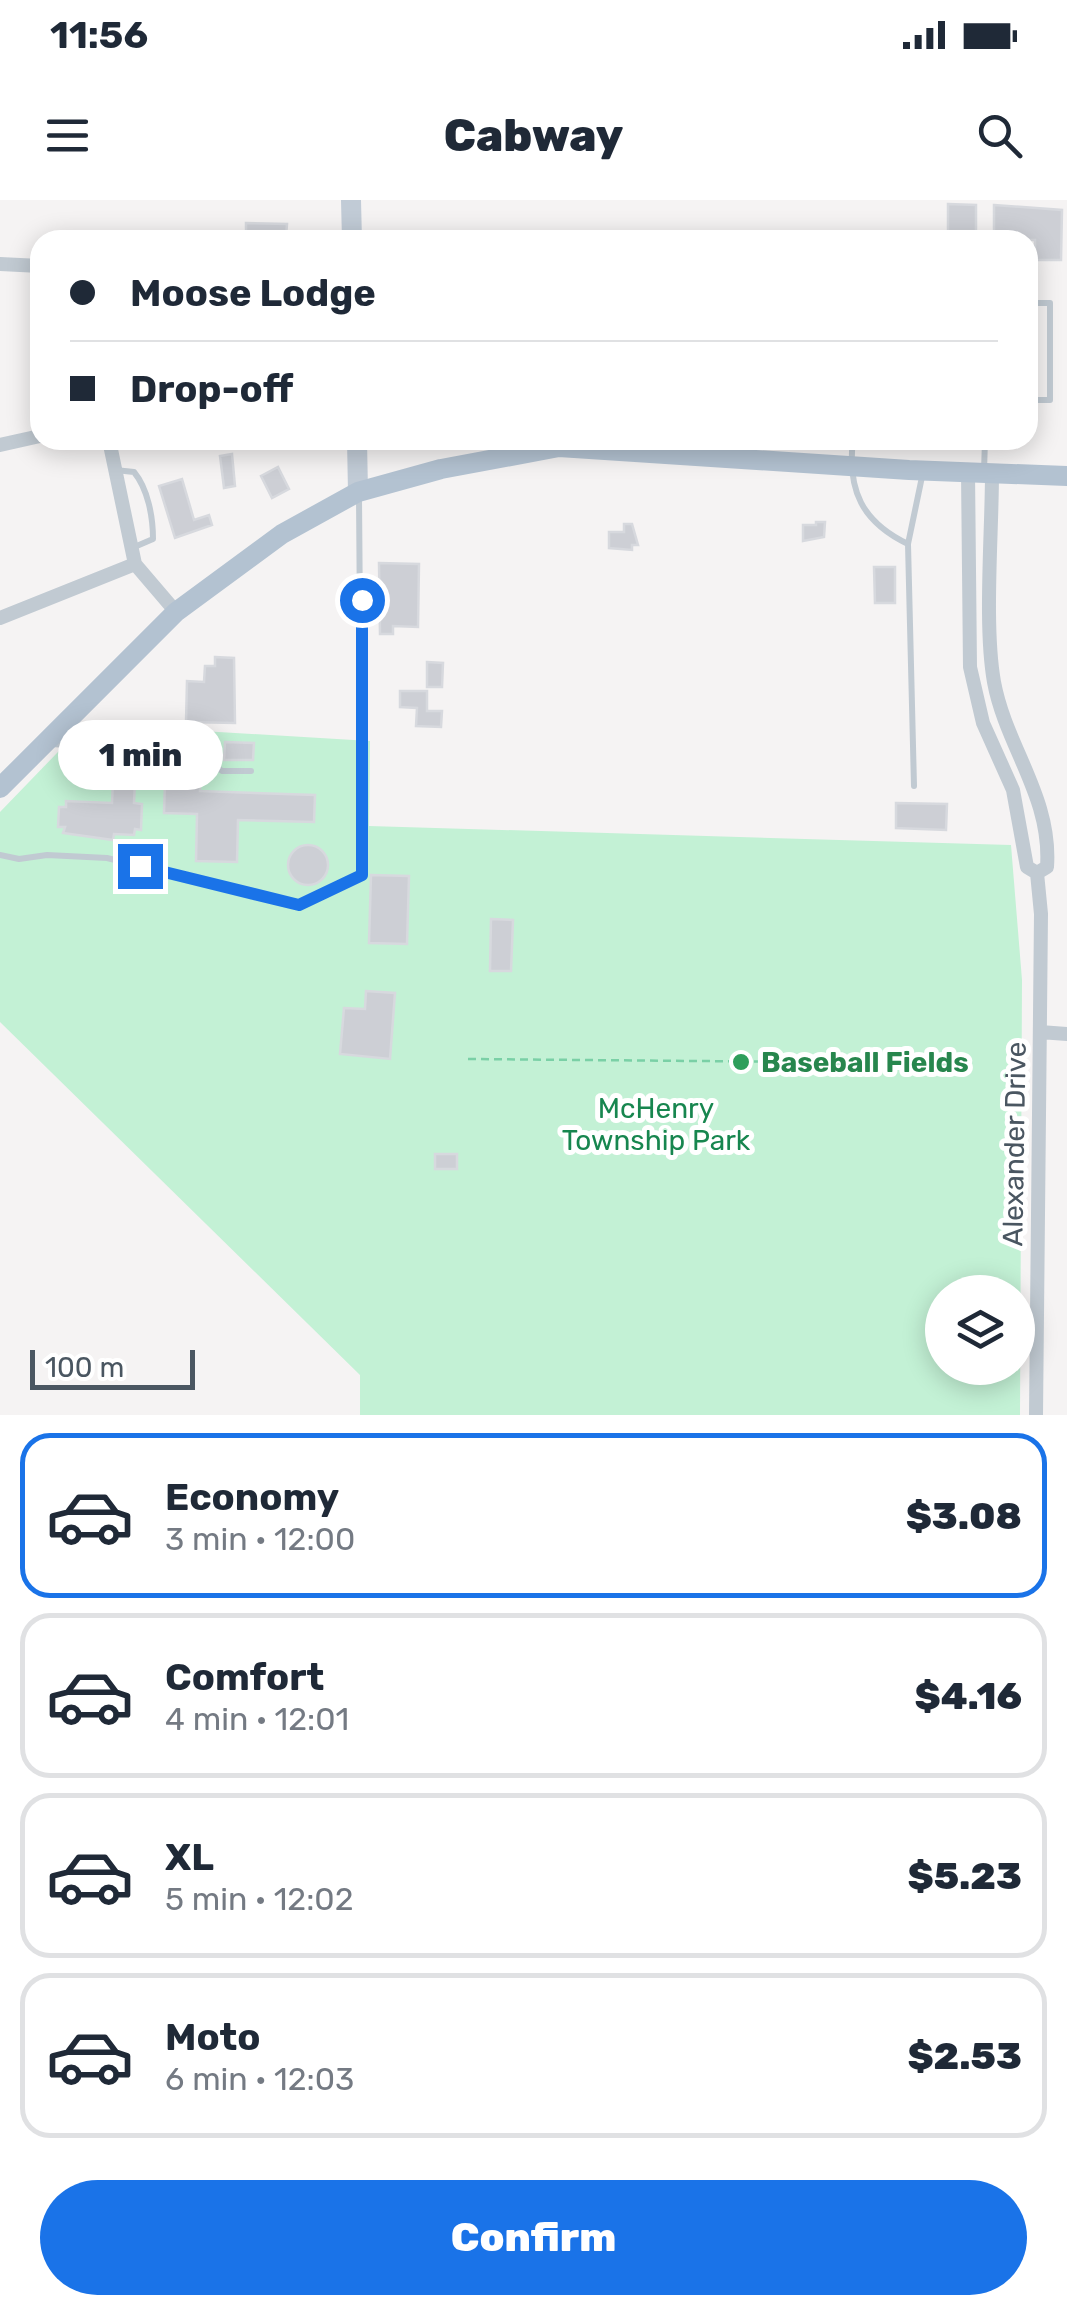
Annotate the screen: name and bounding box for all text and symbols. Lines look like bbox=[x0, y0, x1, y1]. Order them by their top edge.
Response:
text: 11:56 bbox=[50, 12, 148, 58]
icon: menu bbox=[40, 108, 95, 163]
icon: search bbox=[972, 108, 1027, 163]
text: Cabway bbox=[444, 109, 623, 162]
text: Moose Lodge bbox=[130, 270, 376, 316]
text: Drop-off bbox=[130, 366, 293, 412]
route start bbox=[340, 578, 385, 623]
callout: 1 min bbox=[58, 721, 222, 791]
text: 1 min bbox=[99, 736, 182, 774]
route end bbox=[118, 844, 163, 889]
street label: Alexander Drive bbox=[996, 1041, 1033, 1247]
place label: Baseball Fields bbox=[761, 1046, 969, 1079]
marker: Baseball Fields bbox=[730, 1051, 752, 1073]
park label: McHenry Township Park bbox=[562, 1092, 751, 1157]
map controls bbox=[925, 1275, 1035, 1385]
button: layers bbox=[925, 1275, 1035, 1385]
scale bar bbox=[30, 1345, 195, 1390]
text: 100 m bbox=[45, 1351, 124, 1384]
icon: car bbox=[45, 1471, 135, 1561]
text: Economy bbox=[165, 1474, 339, 1520]
text: $3.08 bbox=[906, 1493, 1022, 1539]
text: 3 min · 12:00 bbox=[165, 1520, 355, 1558]
icon: car bbox=[45, 1651, 135, 1741]
text: Comfort bbox=[165, 1654, 324, 1700]
text: $4.16 bbox=[915, 1673, 1022, 1719]
text: 4 min · 12:01 bbox=[165, 1700, 349, 1738]
icon: car bbox=[45, 1831, 135, 1921]
text: XL bbox=[165, 1834, 214, 1880]
text: $5.23 bbox=[907, 1853, 1022, 1899]
text: 5 min · 12:02 bbox=[165, 1880, 353, 1918]
icon: car bbox=[45, 2011, 135, 2101]
text: Moto bbox=[165, 2014, 261, 2060]
text: $2.53 bbox=[907, 2033, 1022, 2079]
text: 6 min · 12:03 bbox=[165, 2060, 354, 2098]
button: Confirm bbox=[40, 2180, 1027, 2295]

